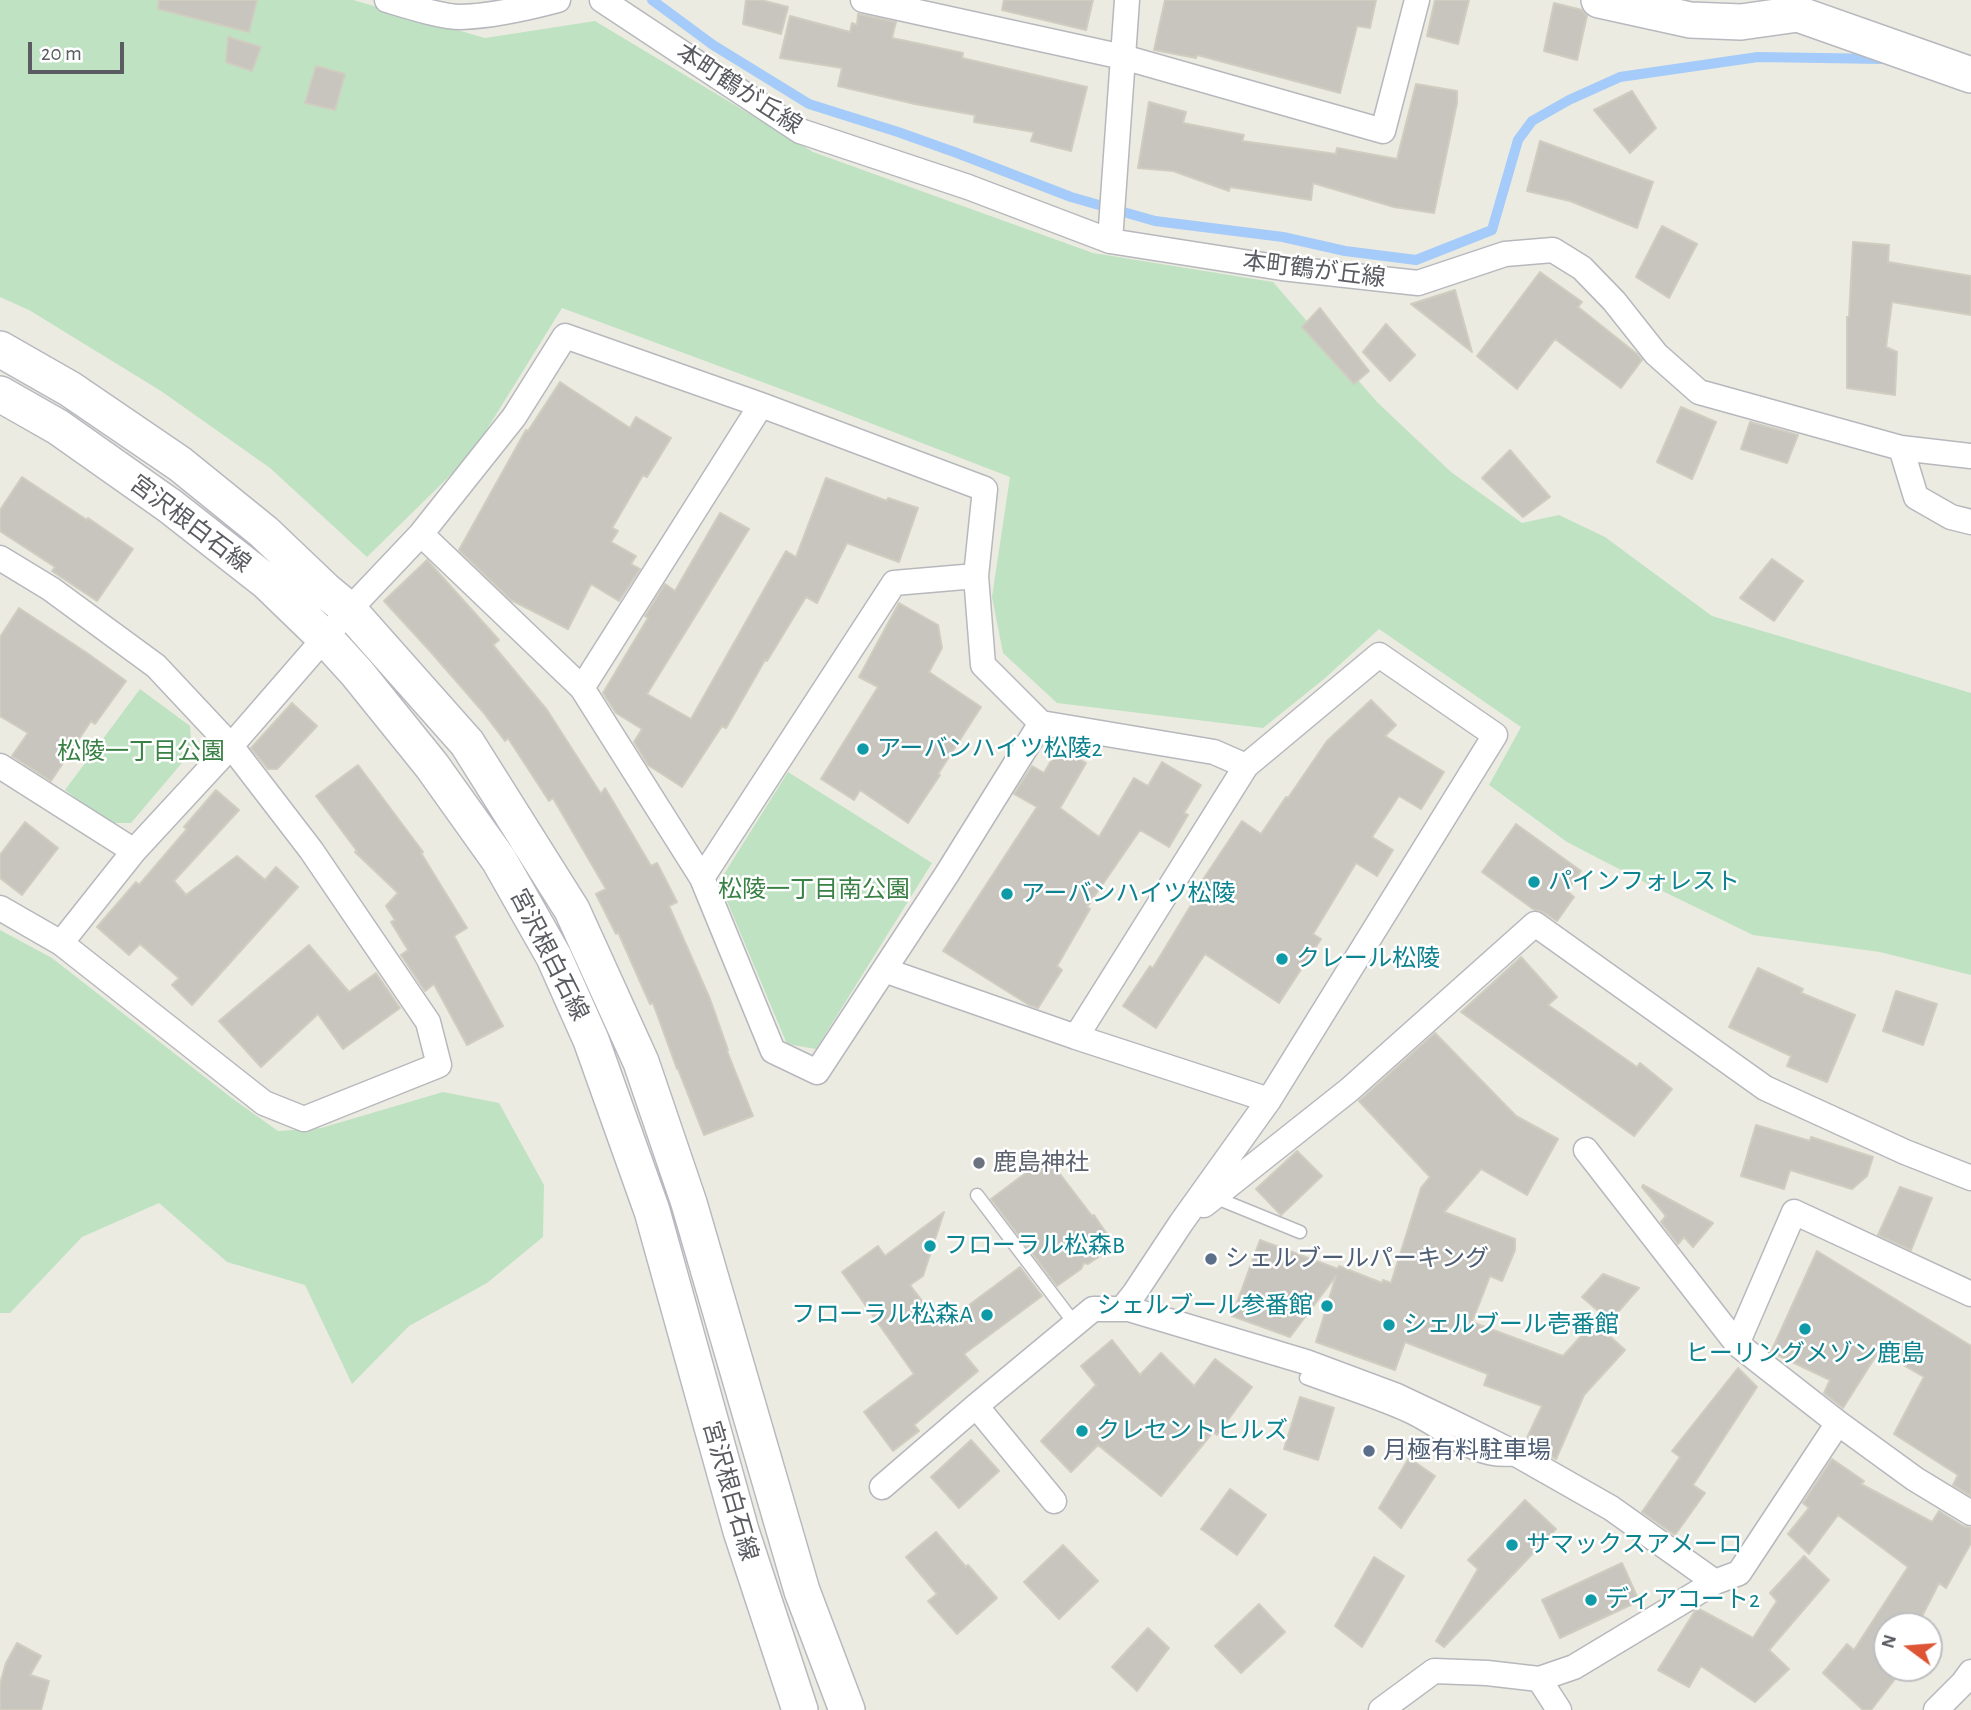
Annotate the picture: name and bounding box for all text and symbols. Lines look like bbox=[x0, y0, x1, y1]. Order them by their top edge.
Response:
scale bar bbox=[32, 28, 128, 72]
street label: 本町鶴が丘線 bbox=[671, 38, 807, 140]
text: 20 m bbox=[41, 43, 82, 64]
street label: 本町鶴が丘線 bbox=[1241, 247, 1387, 293]
street label: 宮沢根白石線 bbox=[124, 469, 256, 579]
place label: アーバンハイツ松陵2 bbox=[877, 735, 1102, 763]
park label: 松陵一丁目公園 bbox=[57, 738, 225, 766]
marker: アーバンハイツ松陵2 bbox=[855, 741, 871, 757]
place label: パインフォレスト bbox=[1548, 868, 1740, 896]
marker: パインフォレスト bbox=[1526, 874, 1542, 890]
park label: 松陵一丁目南公園 bbox=[718, 876, 910, 904]
place label: アーバンハイツ松陵 bbox=[1021, 880, 1236, 908]
street label: 宮沢根白石線 bbox=[503, 884, 595, 1026]
marker: アーバンハイツ松陵 bbox=[999, 886, 1015, 902]
place label: クレール松陵 bbox=[1296, 945, 1440, 973]
marker: クレール松陵 bbox=[1274, 951, 1290, 967]
place label: 鹿島神社 bbox=[993, 1149, 1089, 1177]
marker: 鹿島神社 bbox=[971, 1155, 987, 1171]
place label: フローラル松森B bbox=[944, 1232, 1125, 1260]
marker: フローラル松森B bbox=[922, 1238, 938, 1254]
place label: シェルブールパーキング bbox=[1225, 1245, 1489, 1273]
marker: シェルブールパーキング bbox=[1203, 1251, 1219, 1267]
place label: シェルブール参番館 bbox=[1097, 1292, 1313, 1320]
marker: シェルブール参番館 bbox=[1319, 1298, 1335, 1314]
place label: フローラル松森A bbox=[791, 1301, 973, 1329]
marker: フローラル松森A bbox=[979, 1307, 995, 1323]
place label: シェルブール壱番館 bbox=[1403, 1311, 1619, 1339]
marker: シェルブール壱番館 bbox=[1381, 1317, 1397, 1333]
marker: ヒーリングメゾン鹿島 bbox=[1797, 1321, 1813, 1337]
place label: ヒーリングメゾン鹿島 bbox=[1685, 1340, 1925, 1368]
place label: クレセントヒルズ bbox=[1096, 1417, 1288, 1445]
street label: 宮沢根白石線 bbox=[696, 1418, 764, 1564]
marker: クレセントヒルズ bbox=[1074, 1423, 1090, 1439]
place label: 月極有料駐車場 bbox=[1383, 1437, 1551, 1465]
marker: 月極有料駐車場 bbox=[1361, 1443, 1377, 1459]
place label: サマックスアメーロ bbox=[1526, 1531, 1742, 1559]
marker: サマックスアメーロ bbox=[1504, 1537, 1520, 1553]
place label: ディアコート2 bbox=[1605, 1586, 1760, 1614]
marker: ディアコート2 bbox=[1583, 1592, 1599, 1608]
north arrow bbox=[1873, 1612, 1943, 1682]
text: N bbox=[1878, 1633, 1900, 1651]

